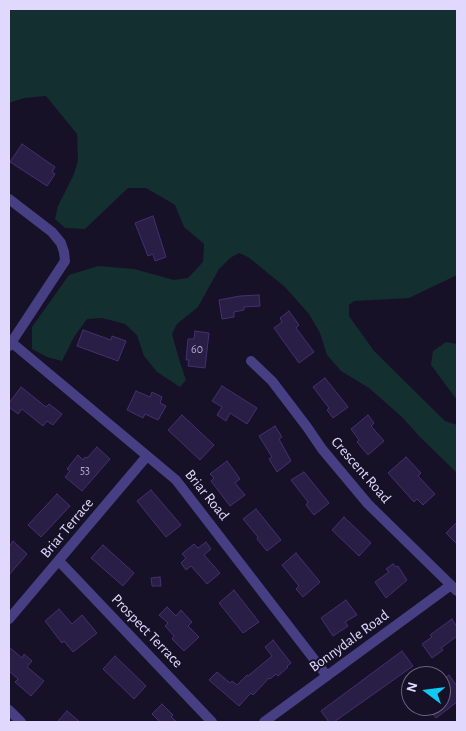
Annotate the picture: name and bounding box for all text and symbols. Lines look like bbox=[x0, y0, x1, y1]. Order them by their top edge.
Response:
house number: 60 bbox=[191, 342, 203, 356]
street label: Crescent Road bbox=[327, 433, 395, 507]
house number: 53 bbox=[80, 463, 90, 477]
street label: Briar Road bbox=[181, 466, 233, 524]
street label: Briar Terrace bbox=[37, 494, 97, 562]
street label: Prospect Terrace bbox=[107, 590, 187, 672]
street label: Bonnydale Road bbox=[306, 606, 392, 676]
north arrow bbox=[401, 666, 451, 716]
text: N bbox=[404, 681, 420, 694]

